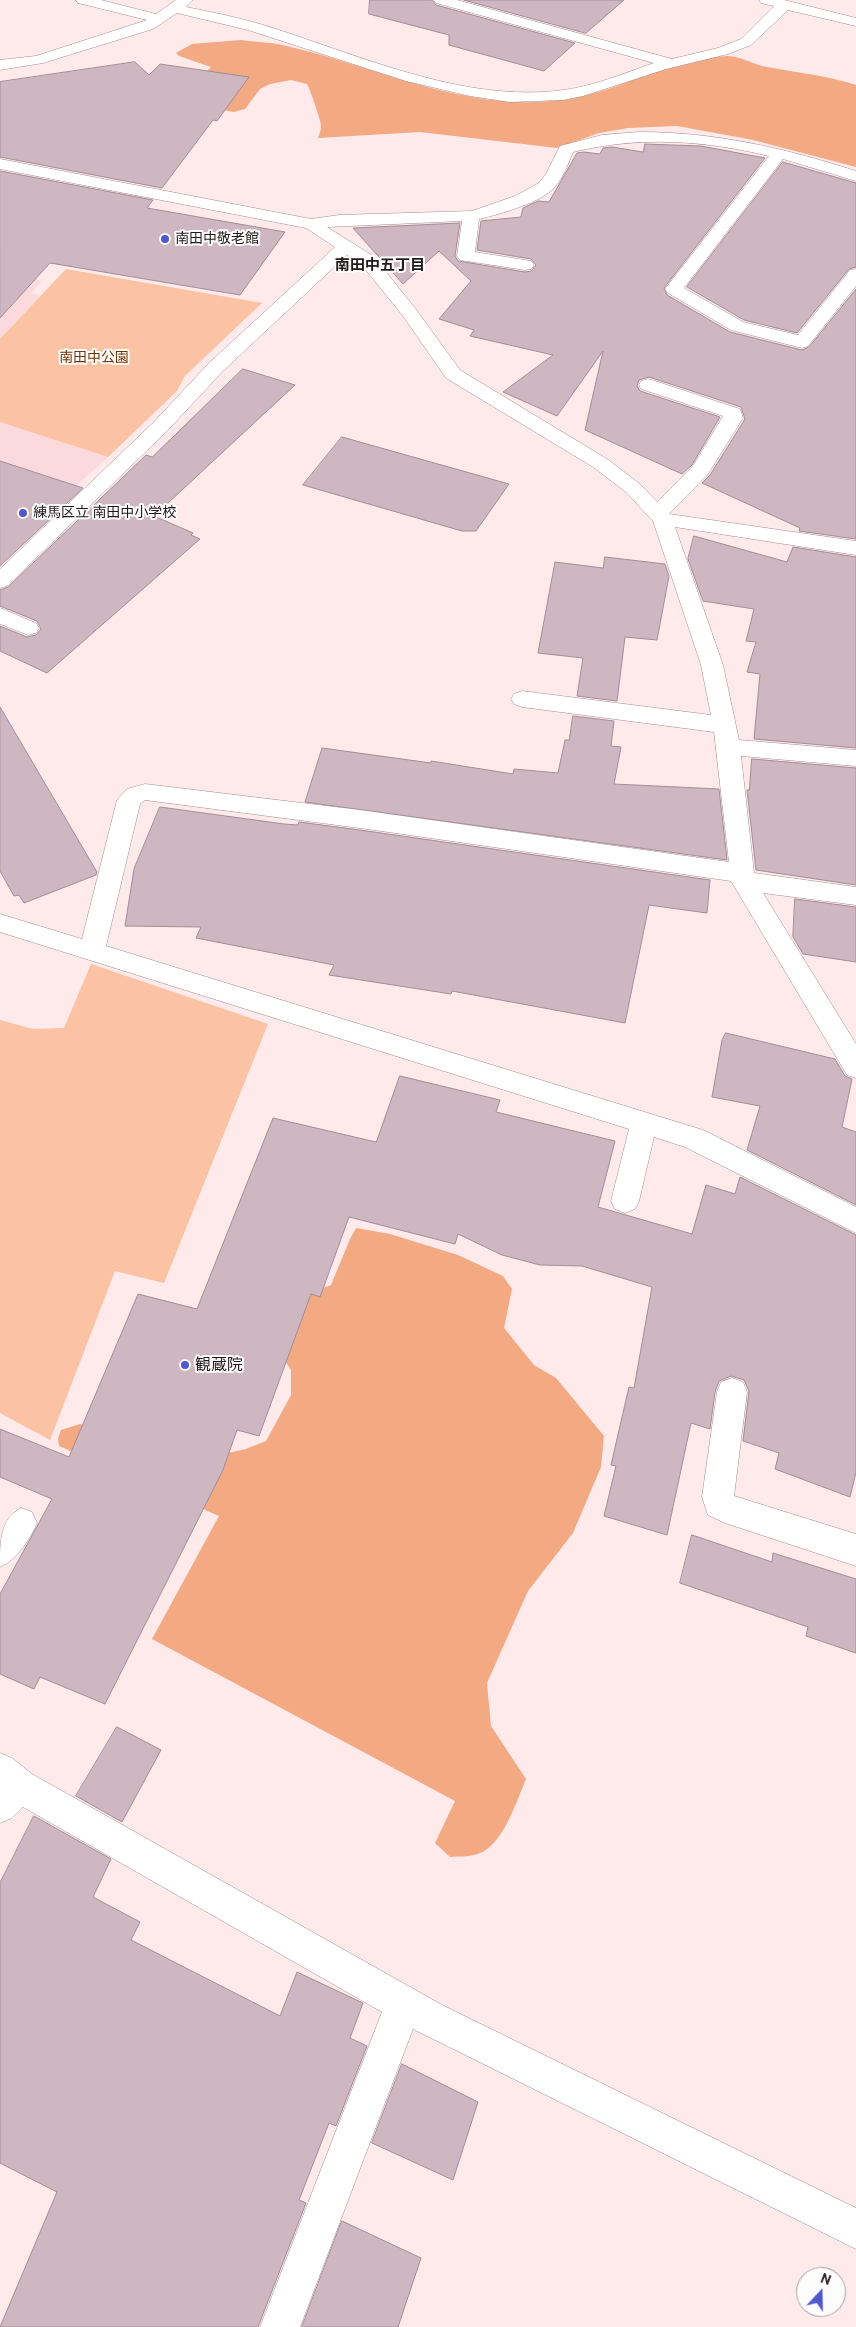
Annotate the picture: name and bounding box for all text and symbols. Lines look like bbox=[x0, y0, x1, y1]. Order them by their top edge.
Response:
place label: 南田中敬老館 bbox=[175, 231, 259, 247]
marker: 南田中敬老館 bbox=[159, 233, 171, 245]
district label: 南田中五丁目 bbox=[335, 257, 425, 275]
park label: 南田中公園 bbox=[59, 350, 129, 366]
place label: 練馬区立 南田中小学校 bbox=[33, 505, 176, 521]
marker: 練馬区立 南田中小学校 bbox=[17, 507, 29, 519]
place label: 観蔵院 bbox=[195, 1355, 243, 1375]
marker: 観蔵院 bbox=[179, 1359, 191, 1371]
north arrow bbox=[796, 2267, 846, 2317]
text: N bbox=[818, 2269, 834, 2289]

